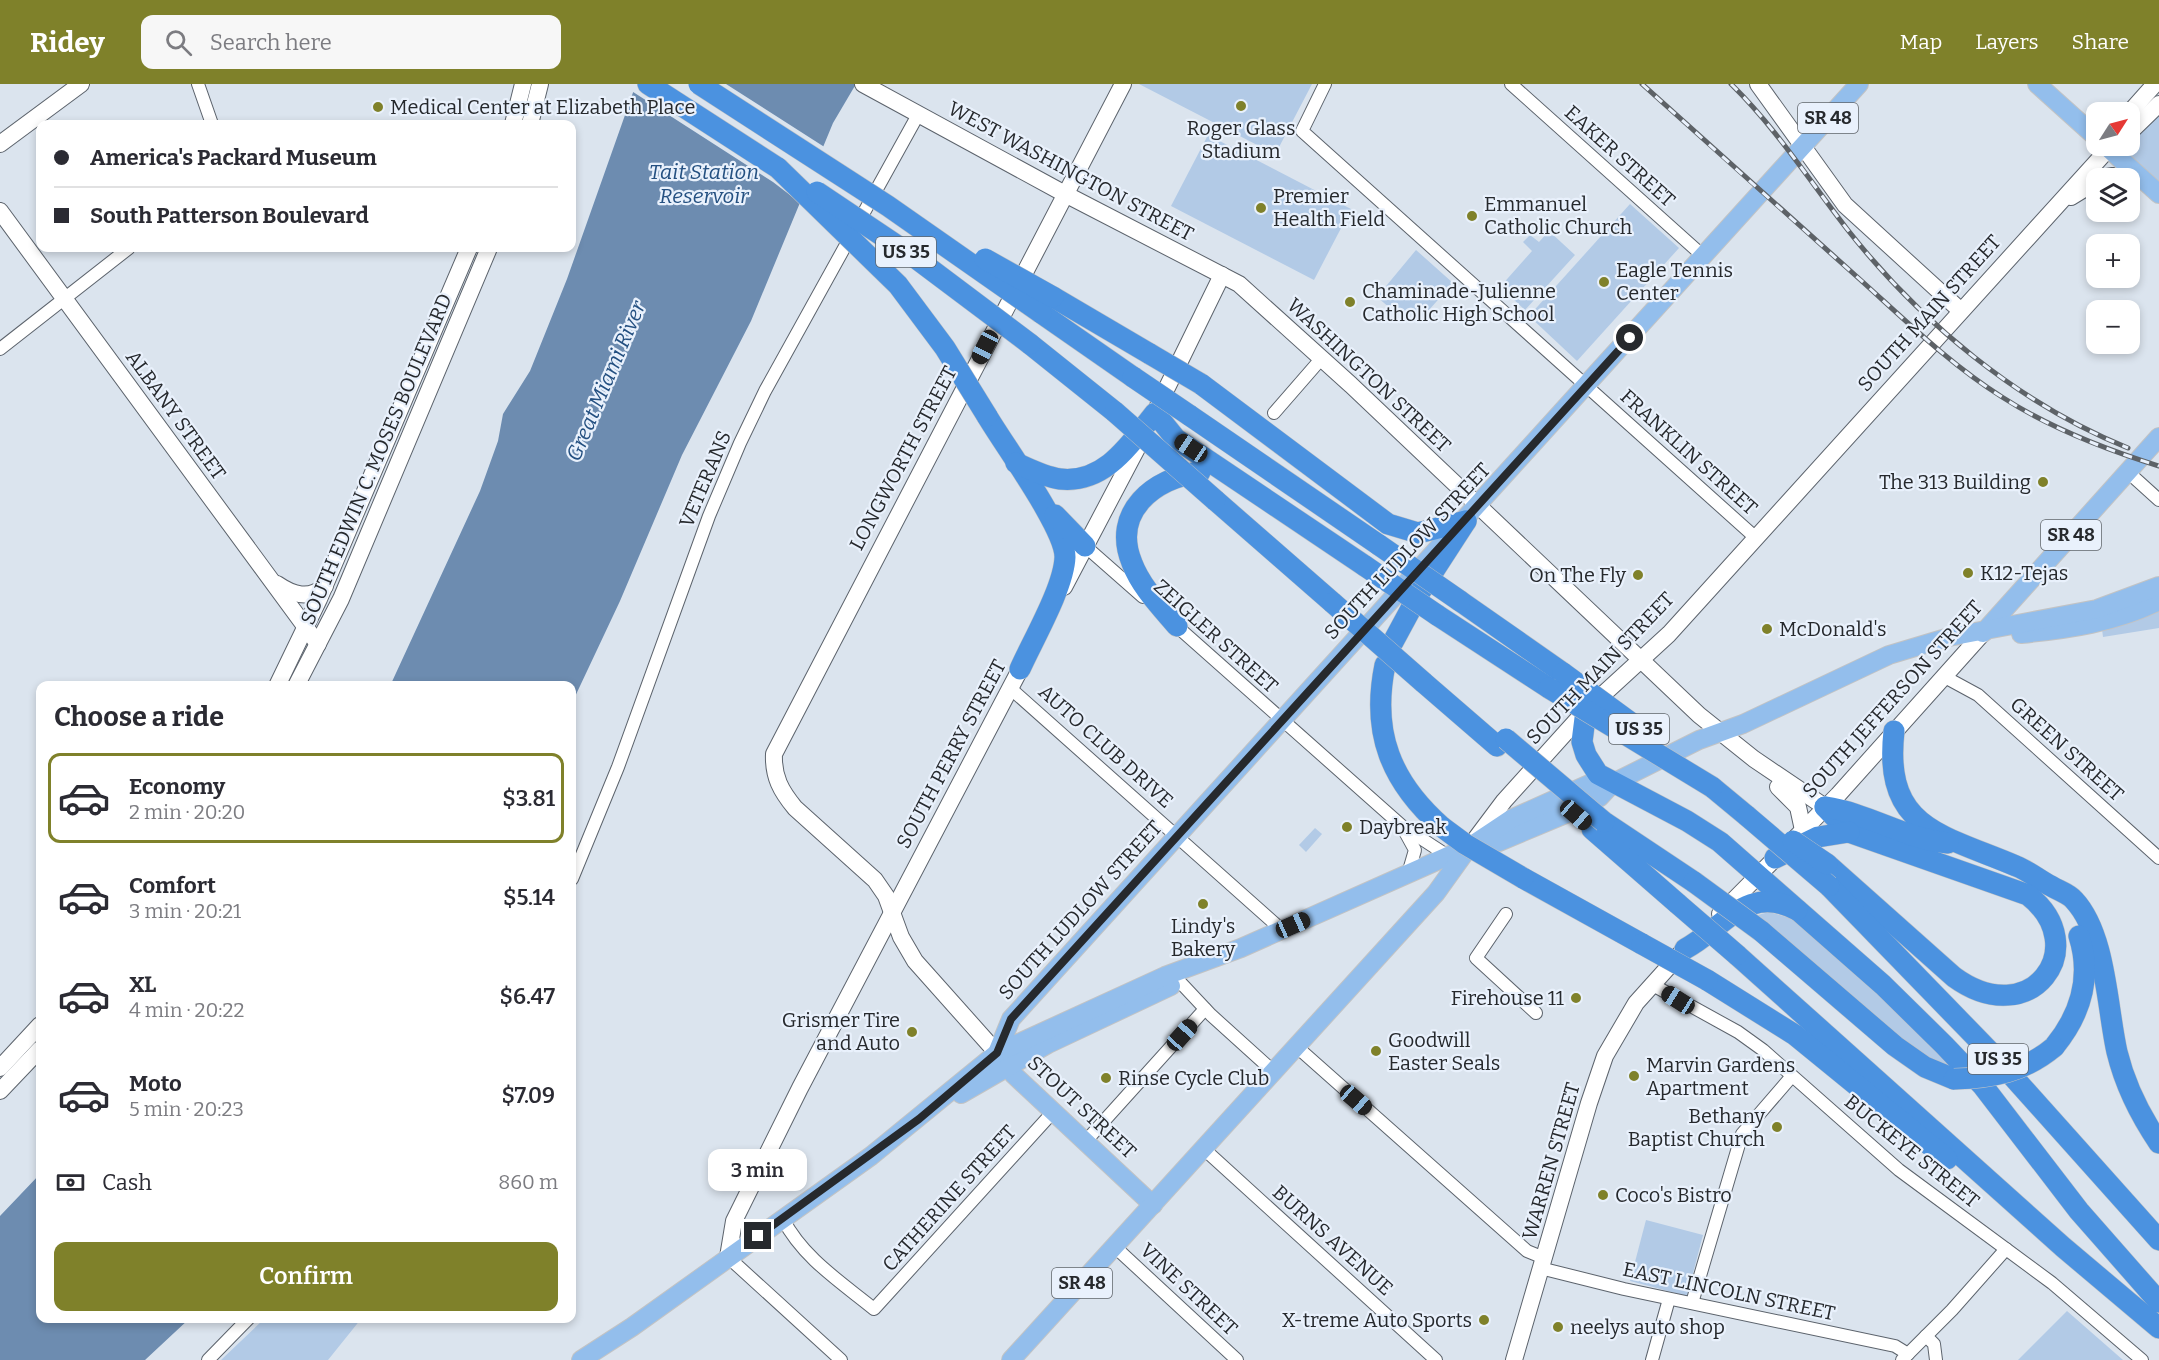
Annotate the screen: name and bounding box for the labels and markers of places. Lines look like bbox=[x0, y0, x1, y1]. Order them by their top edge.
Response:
place label: Medical Center at Elizabeth Place bbox=[390, 95, 695, 119]
marker: Roger Glass Stadium bbox=[1234, 99, 1248, 113]
marker: Medical Center at Elizabeth Place bbox=[371, 100, 385, 114]
place label: Roger Glass Stadium bbox=[1187, 116, 1295, 163]
place label: Premier Health Field bbox=[1273, 184, 1385, 231]
place label: Emmanuel Catholic Church bbox=[1484, 192, 1633, 239]
marker: Premier Health Field bbox=[1254, 201, 1268, 215]
marker: Emmanuel Catholic Church bbox=[1465, 209, 1479, 223]
place label: Eagle Tennis Center bbox=[1616, 258, 1733, 305]
marker: Eagle Tennis Center bbox=[1597, 275, 1611, 289]
place label: Chaminade-Julienne Catholic High School bbox=[1362, 279, 1556, 326]
marker: Chaminade-Julienne Catholic High School bbox=[1343, 295, 1357, 309]
place label: The 313 Building bbox=[1879, 470, 2031, 494]
marker: The 313 Building bbox=[2036, 475, 2050, 489]
place label: K12-Tejas bbox=[1980, 561, 2068, 586]
place label: On The Fly bbox=[1529, 563, 1626, 587]
marker: K12-Tejas bbox=[1961, 566, 1975, 580]
marker: On The Fly bbox=[1631, 568, 1645, 582]
place label: McDonald's bbox=[1779, 617, 1886, 641]
marker: McDonald's bbox=[1760, 622, 1774, 636]
place label: Daybreak bbox=[1359, 815, 1447, 839]
marker: Daybreak bbox=[1340, 820, 1354, 834]
marker: Lindy's Bakery bbox=[1196, 897, 1210, 911]
place label: Lindy's Bakery bbox=[1171, 914, 1236, 961]
place label: Firehouse 11 bbox=[1451, 986, 1564, 1010]
marker: Firehouse 11 bbox=[1569, 991, 1583, 1005]
place label: Grismer Tire and Auto bbox=[782, 1008, 900, 1055]
marker: Grismer Tire and Auto bbox=[905, 1025, 919, 1039]
place label: Goodwill Easter Seals bbox=[1388, 1028, 1500, 1075]
marker: Goodwill Easter Seals bbox=[1369, 1044, 1383, 1058]
place label: Marvin Gardens Apartment bbox=[1646, 1053, 1795, 1100]
place label: Rinse Cycle Club bbox=[1118, 1066, 1269, 1090]
marker: Marvin Gardens Apartment bbox=[1627, 1069, 1641, 1083]
marker: Rinse Cycle Club bbox=[1099, 1071, 1113, 1085]
place label: Bethany Baptist Church bbox=[1628, 1104, 1766, 1151]
marker: Bethany Baptist Church bbox=[1770, 1120, 1784, 1134]
place label: Coco's Bistro bbox=[1615, 1183, 1732, 1207]
marker: Coco's Bistro bbox=[1596, 1188, 1610, 1202]
place label: X-treme Auto Sports bbox=[1282, 1308, 1472, 1332]
marker: X-treme Auto Sports bbox=[1477, 1313, 1491, 1327]
place label: neelys auto shop bbox=[1570, 1315, 1725, 1339]
marker: neelys auto shop bbox=[1551, 1320, 1565, 1334]

